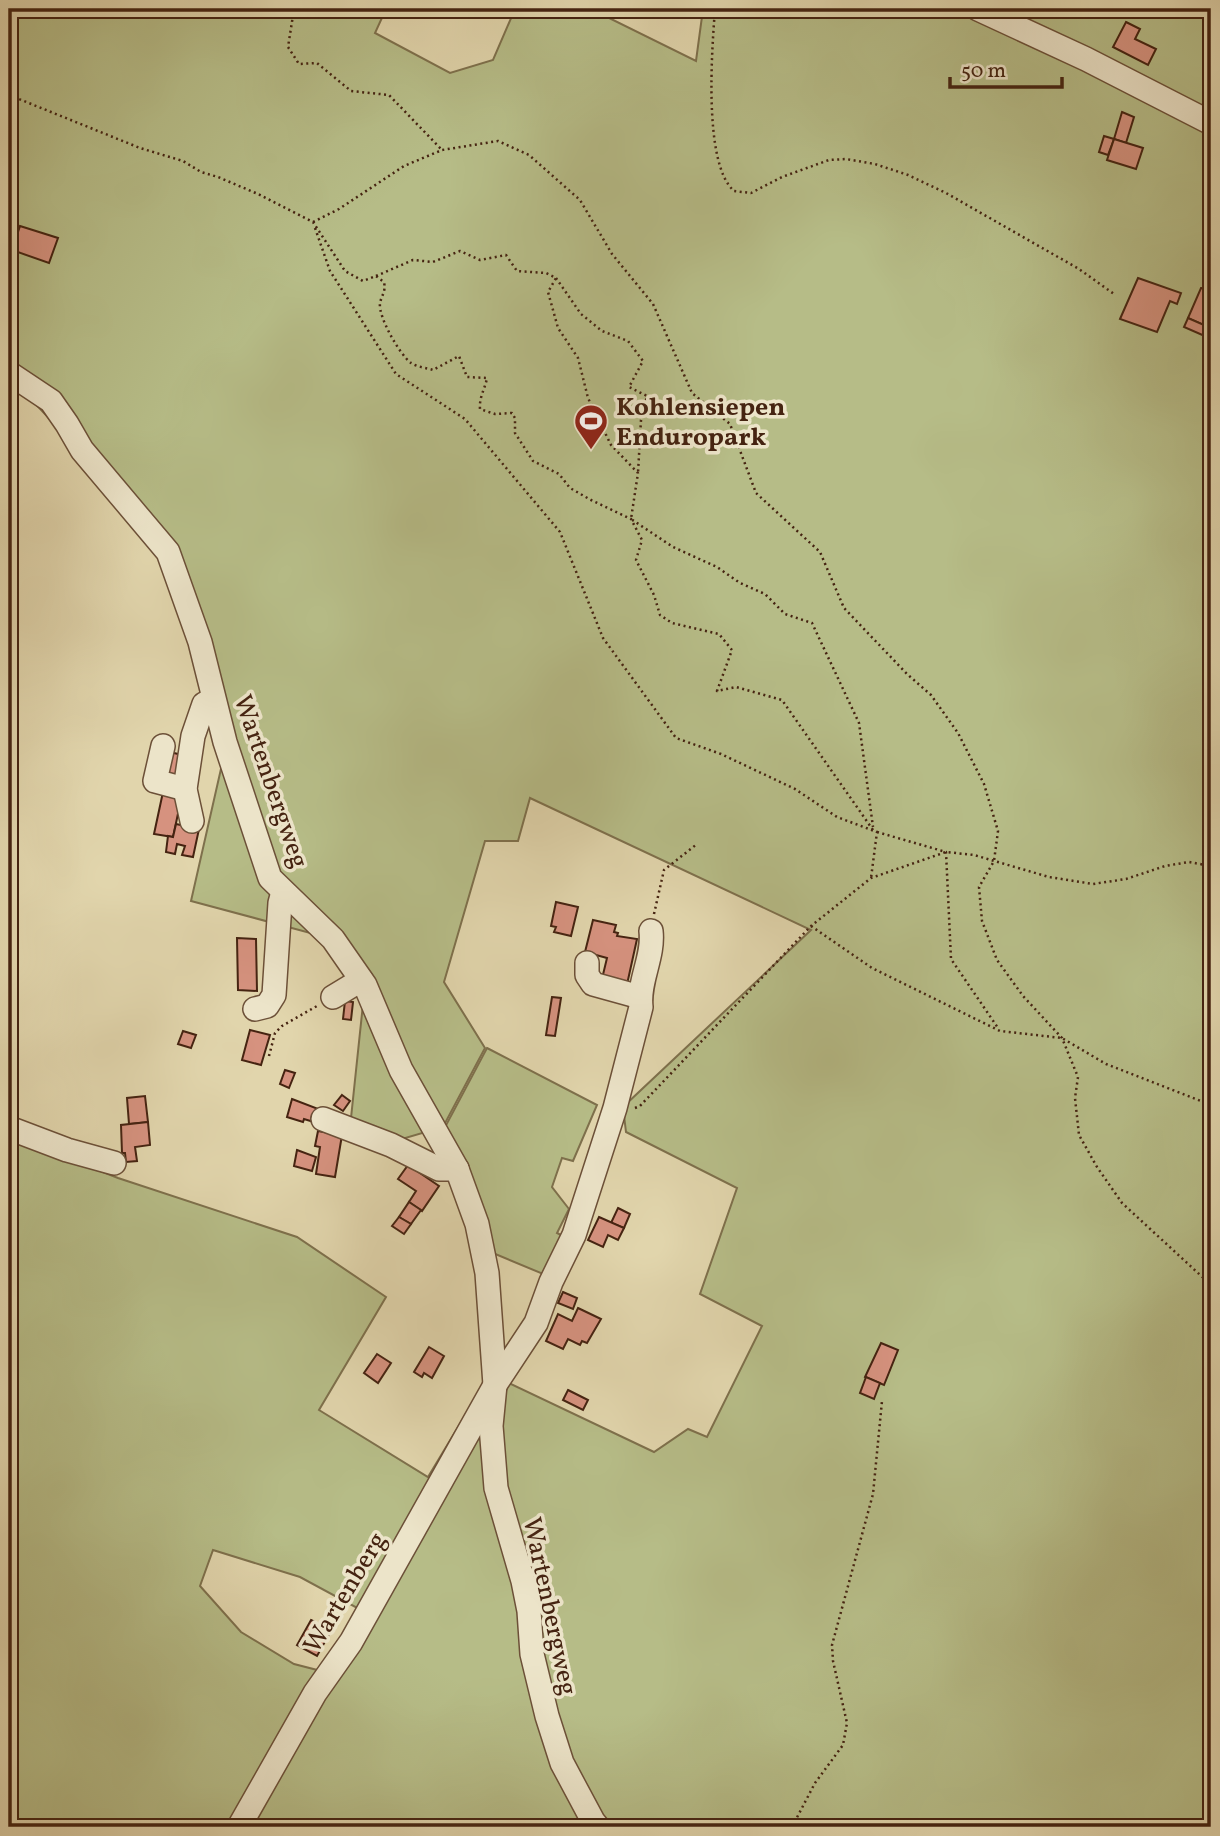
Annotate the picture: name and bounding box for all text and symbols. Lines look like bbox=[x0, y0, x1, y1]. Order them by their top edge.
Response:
scale bar bbox=[950, 46, 1062, 90]
text: 50 m bbox=[961, 57, 1006, 86]
place label: Kohlensiepen Enduropark bbox=[616, 390, 786, 456]
sports icon: Kohlensiepen Enduropark bbox=[572, 402, 610, 451]
street label: Wartenbergweg bbox=[224, 690, 317, 873]
street label: Wartenbergweg bbox=[513, 1514, 585, 1699]
street label: Wartenberg bbox=[295, 1526, 396, 1660]

